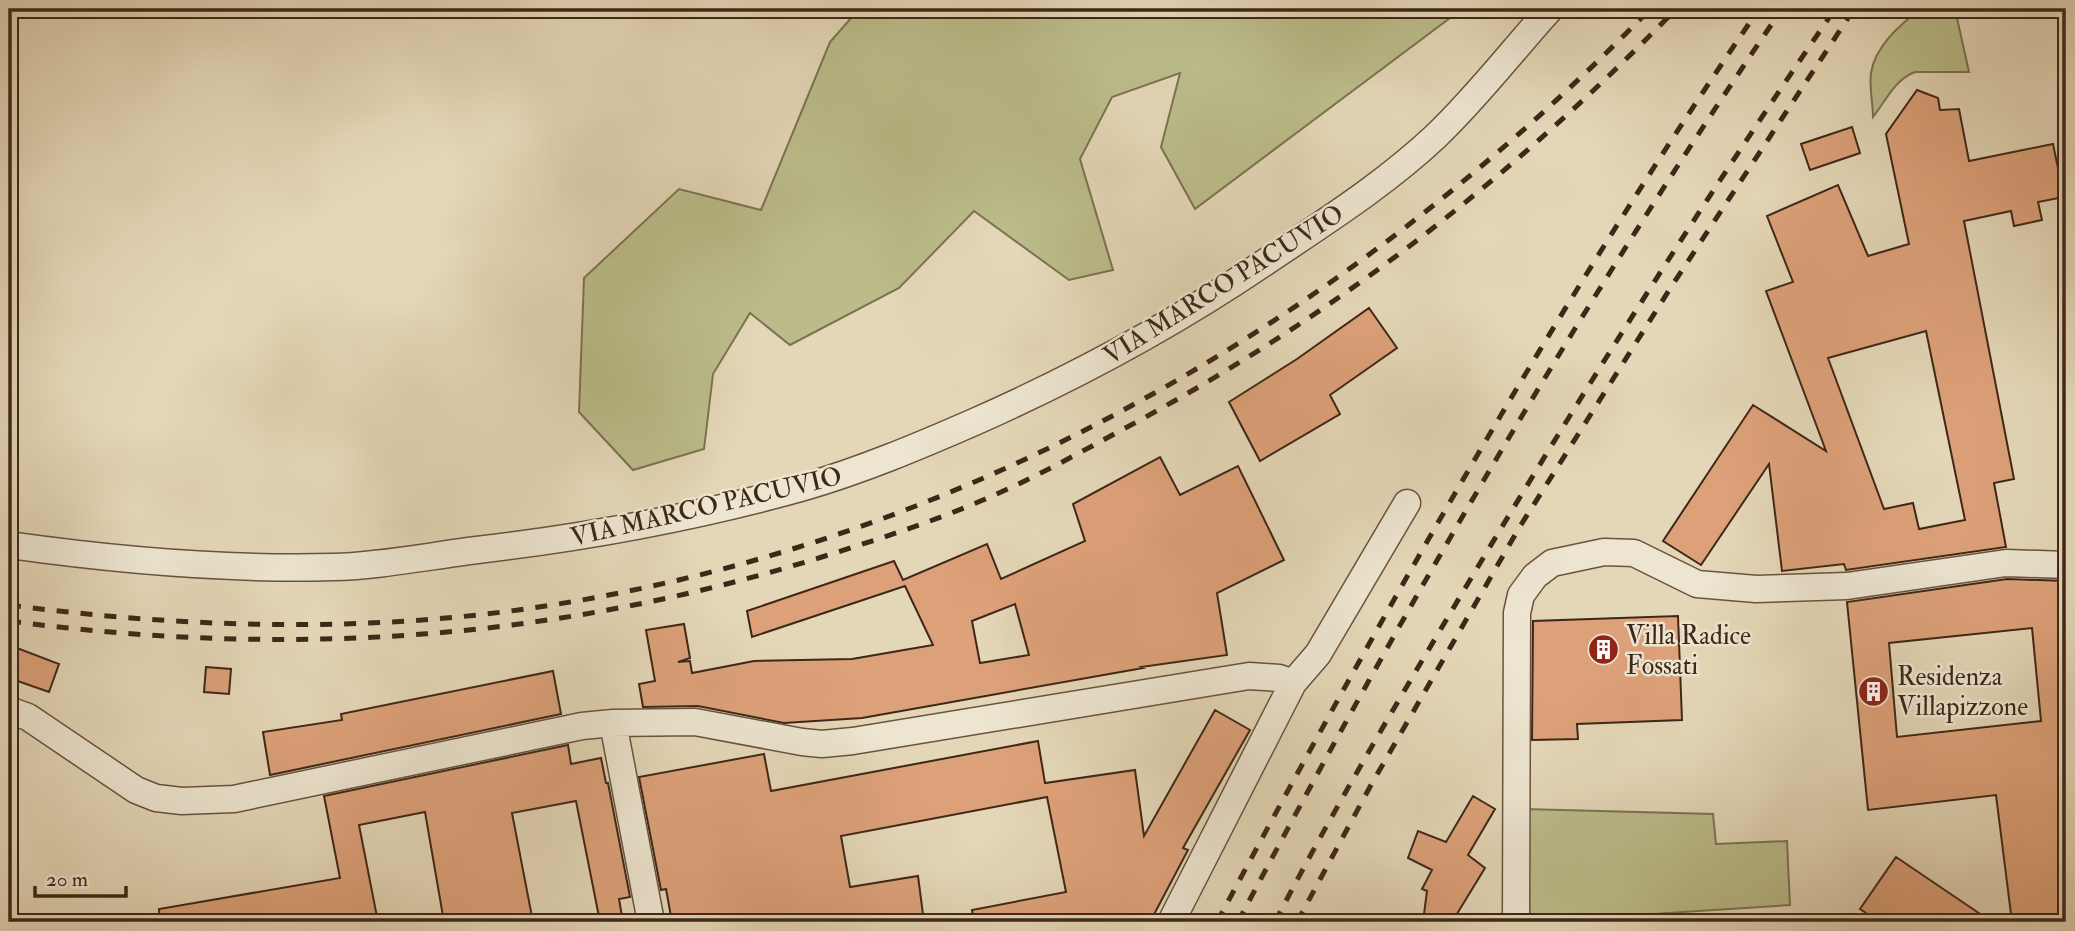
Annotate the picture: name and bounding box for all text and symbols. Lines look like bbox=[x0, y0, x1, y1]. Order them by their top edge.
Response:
street label: VIA MARCO PACUVIO bbox=[1097, 198, 1350, 372]
street label: VIA MARCO PACUVIO bbox=[567, 460, 845, 554]
place label: Villa Radice Fossati bbox=[1626, 620, 1751, 682]
building icon: Villa Radice Fossati bbox=[1586, 633, 1620, 667]
place label: Residenza Villapizzone bbox=[1897, 661, 2028, 724]
building icon: Residenza Villapizzone bbox=[1857, 674, 1891, 708]
scale bar bbox=[35, 854, 126, 898]
text: 20 m bbox=[46, 866, 88, 893]

